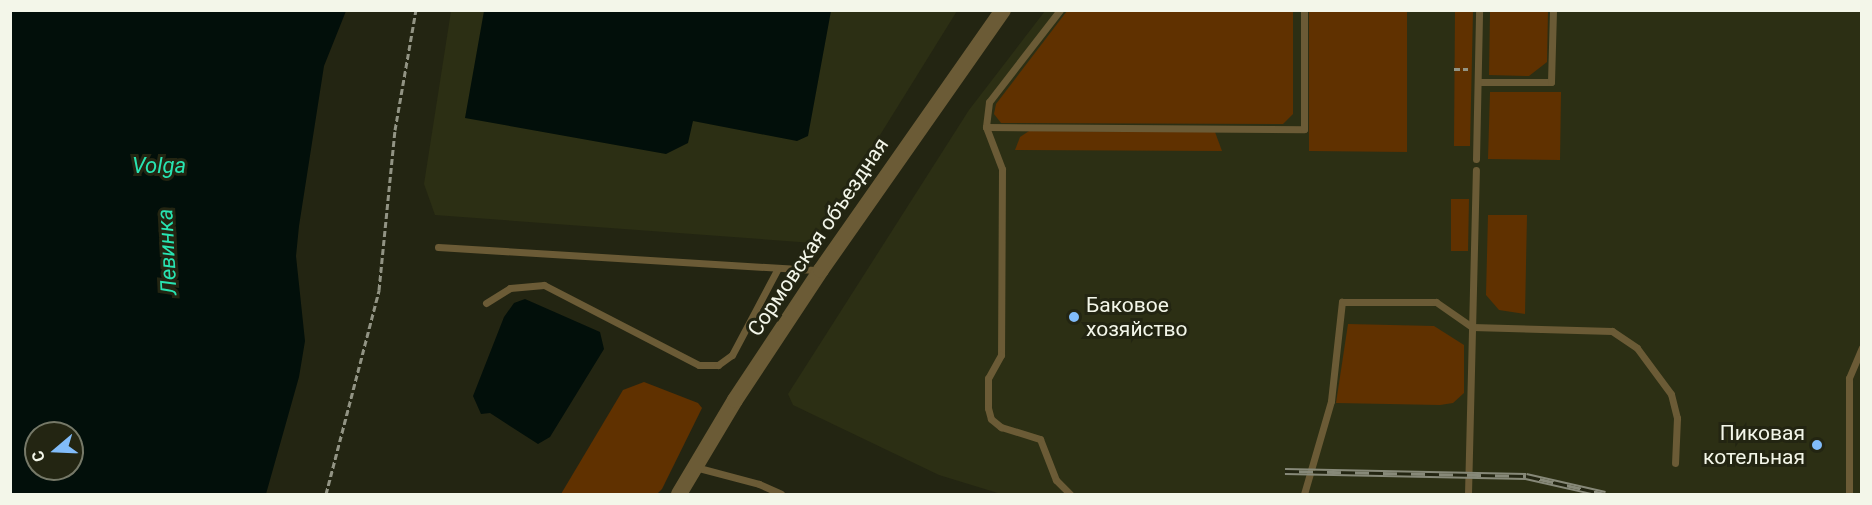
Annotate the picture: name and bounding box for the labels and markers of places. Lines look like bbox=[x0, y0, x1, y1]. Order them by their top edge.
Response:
place label: Баковое хозяйство bbox=[1086, 292, 1188, 342]
marker: Баковое хозяйство bbox=[1067, 310, 1081, 324]
place label: Пиковая котельная bbox=[1703, 420, 1805, 470]
marker: Пиковая котельная bbox=[1810, 438, 1824, 452]

